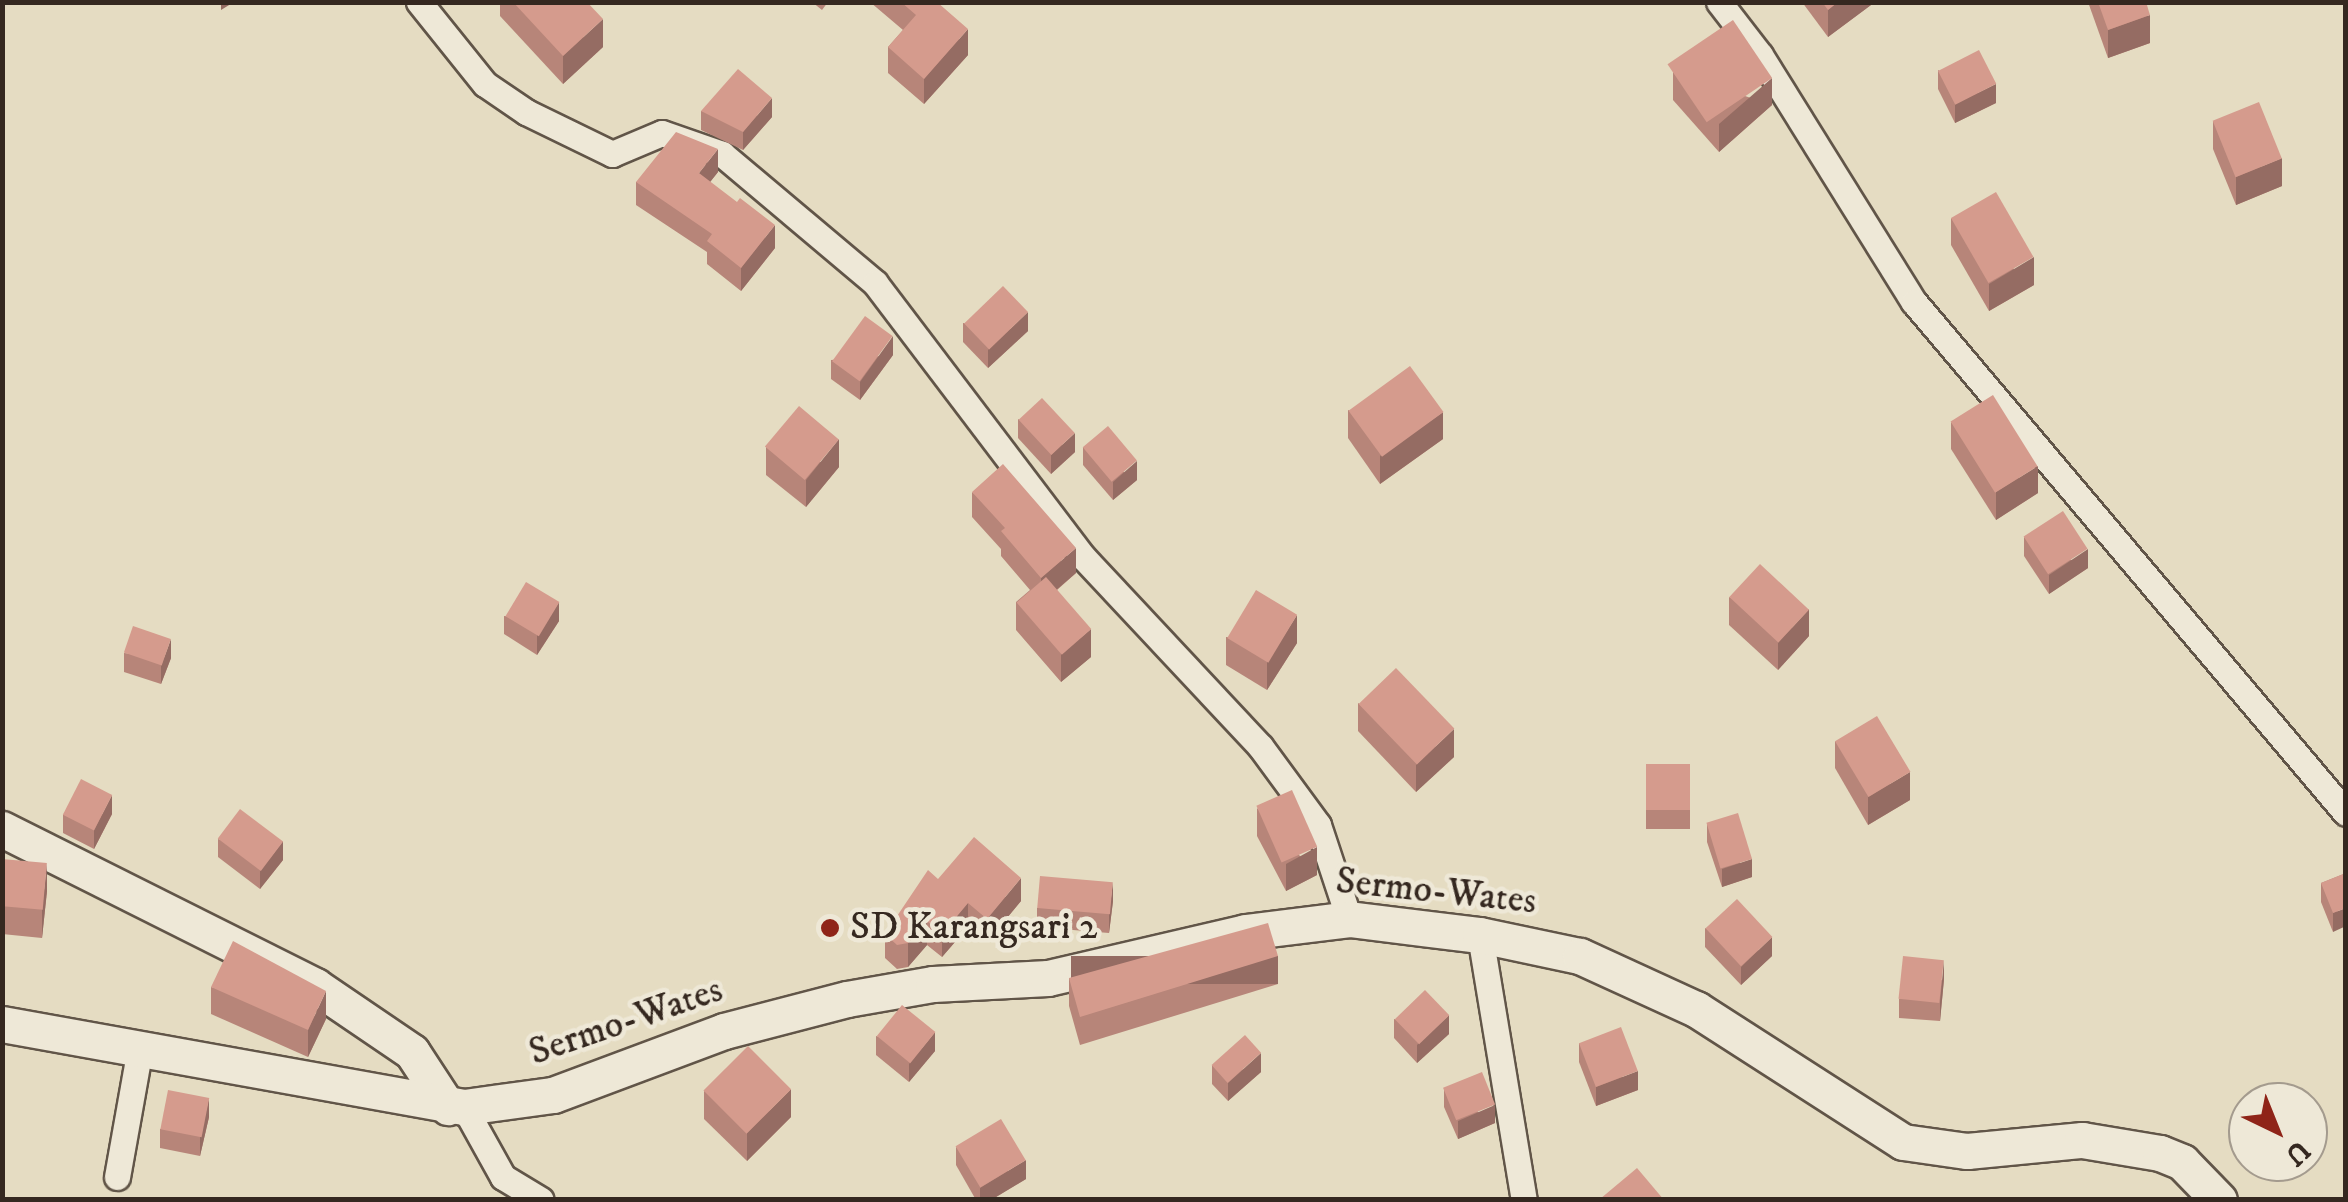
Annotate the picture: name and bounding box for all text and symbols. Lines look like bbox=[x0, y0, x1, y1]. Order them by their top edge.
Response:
street label: Sermo-Wates bbox=[1333, 859, 1539, 925]
place label: SD Karangsari 2 bbox=[850, 905, 1097, 951]
marker: SD Karangsari 2 bbox=[819, 917, 841, 939]
street label: Sermo-Wates bbox=[523, 968, 729, 1076]
north arrow bbox=[2228, 1082, 2328, 1182]
text: U bbox=[2278, 1133, 2317, 1173]

